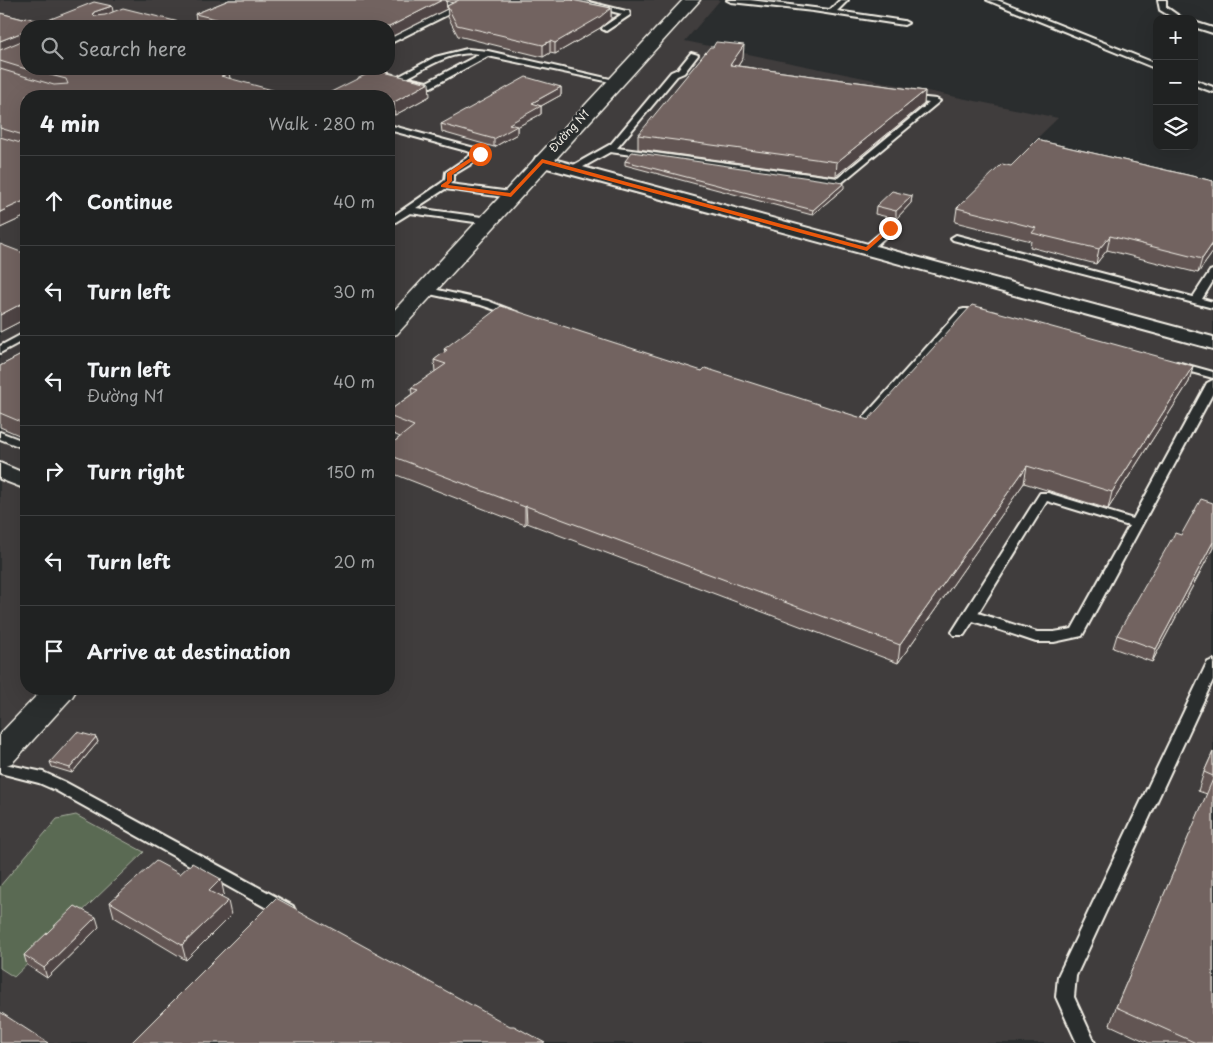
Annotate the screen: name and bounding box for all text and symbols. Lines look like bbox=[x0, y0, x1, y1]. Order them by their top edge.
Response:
map controls bbox=[1153, 15, 1198, 150]
button: + bbox=[1153, 15, 1198, 60]
search box bbox=[20, 20, 395, 75]
icon: search bbox=[38, 34, 66, 62]
text: Search here bbox=[78, 34, 187, 62]
button: − bbox=[1153, 60, 1198, 105]
button: layers bbox=[1153, 105, 1198, 150]
street label: Đường N1 bbox=[544, 106, 593, 156]
text: 4 min bbox=[40, 107, 100, 139]
text: Walk · 280 m bbox=[268, 111, 375, 135]
route start bbox=[469, 143, 492, 166]
icon: ahead bbox=[40, 187, 68, 215]
text: Continue bbox=[87, 187, 173, 215]
text: 40 m bbox=[333, 189, 375, 213]
route end bbox=[879, 217, 902, 240]
icon: left bbox=[40, 277, 68, 305]
text: Turn left bbox=[87, 277, 171, 305]
text: 30 m bbox=[333, 279, 375, 303]
text: Turn left bbox=[87, 355, 171, 383]
icon: left bbox=[40, 367, 68, 395]
text: 40 m bbox=[333, 369, 375, 393]
text: Đường N1 bbox=[87, 383, 164, 407]
icon: right bbox=[40, 457, 68, 485]
text: Turn right bbox=[87, 457, 185, 485]
text: 150 m bbox=[327, 459, 375, 483]
icon: left bbox=[40, 547, 68, 575]
text: Turn left bbox=[87, 547, 171, 575]
text: 20 m bbox=[334, 549, 375, 573]
icon: arrive bbox=[40, 637, 68, 665]
text: Arrive at destination bbox=[87, 637, 291, 665]

